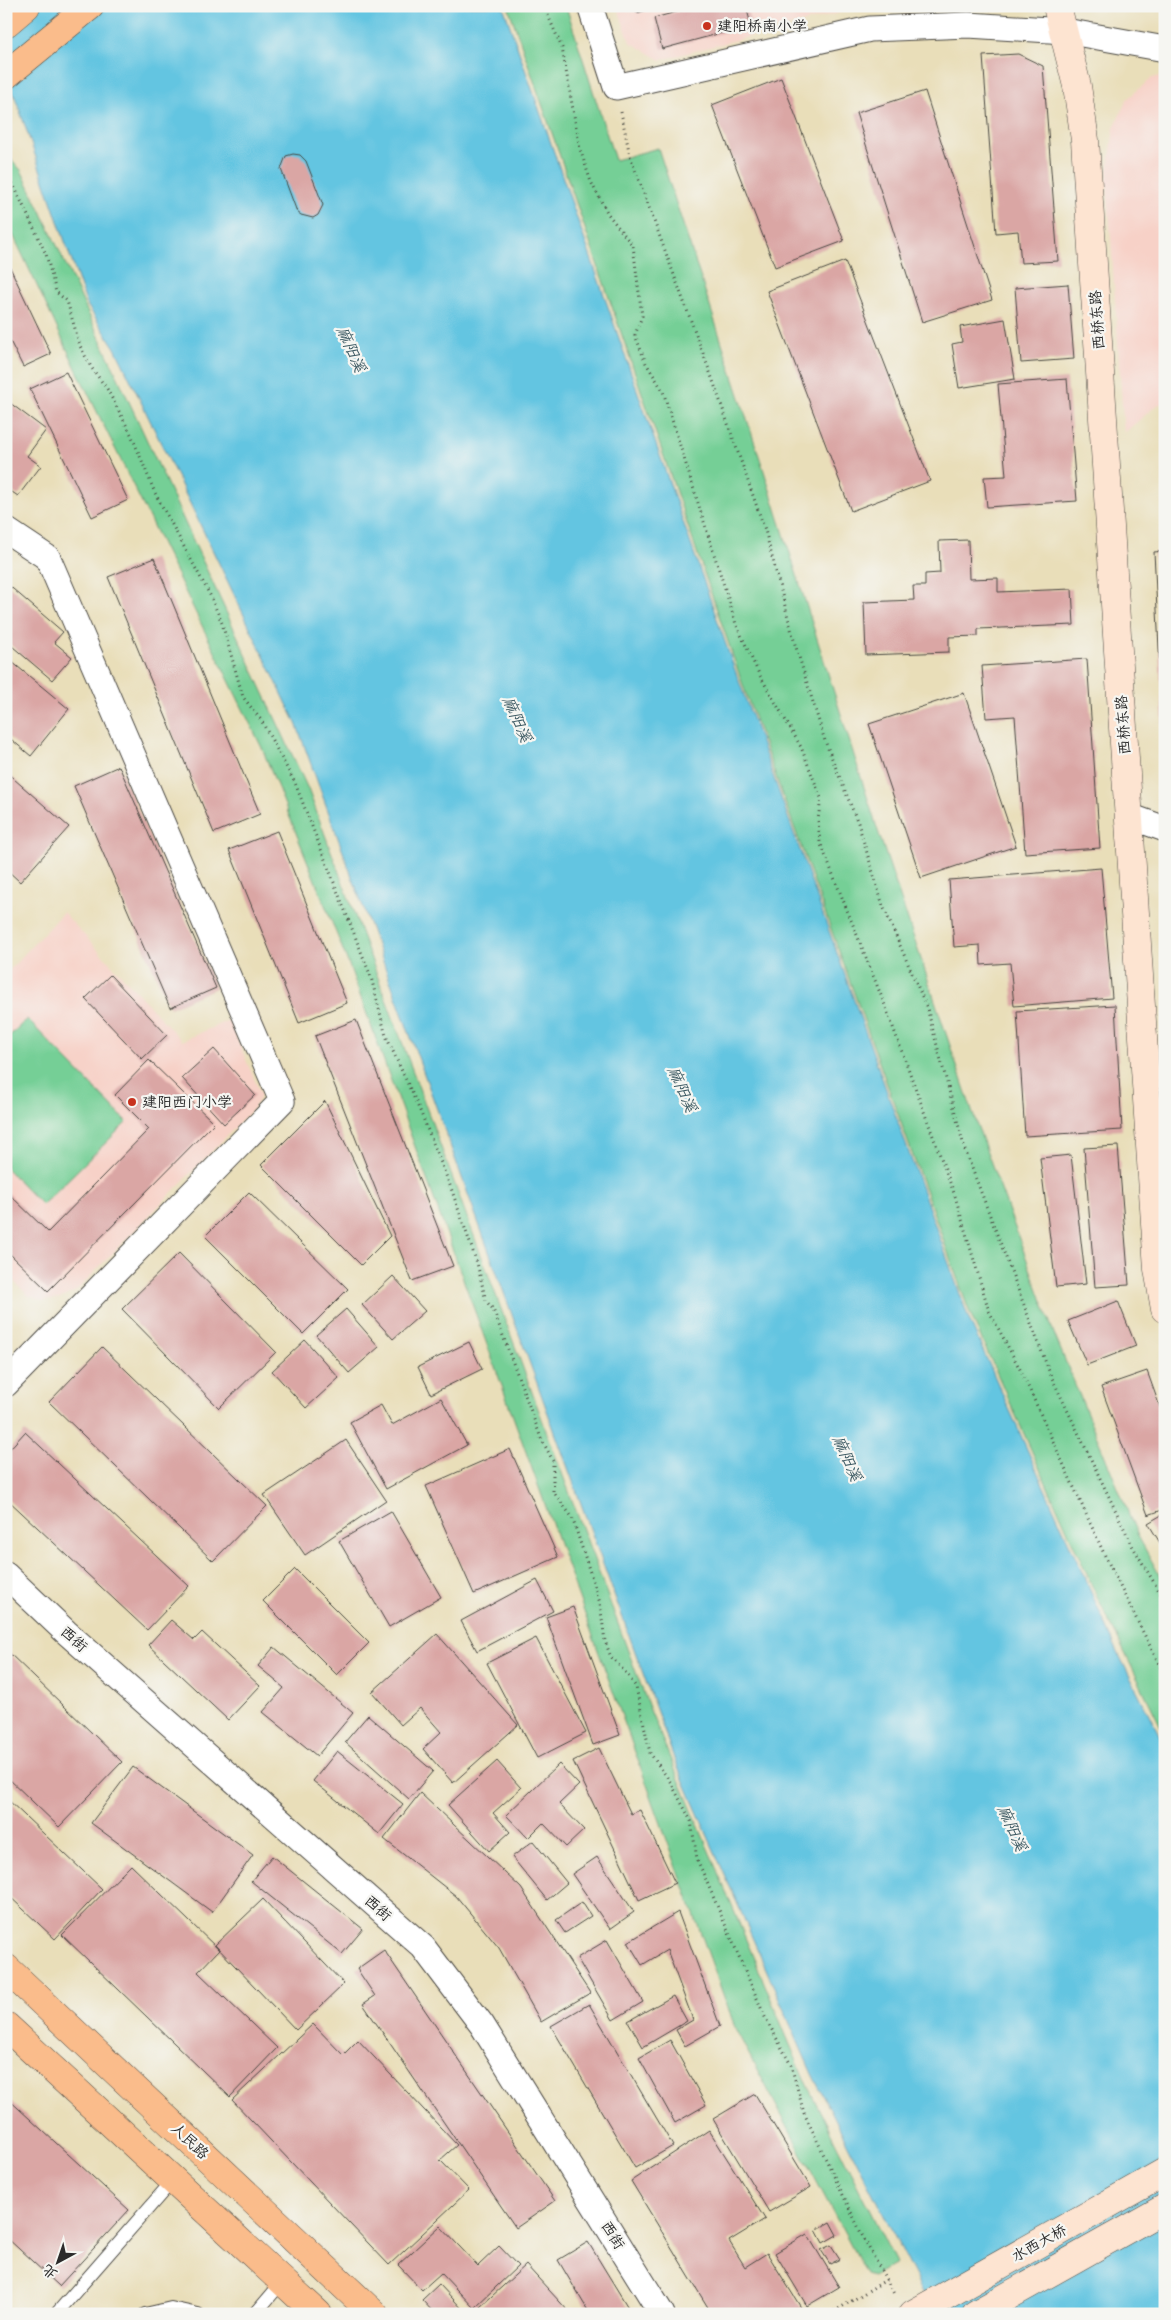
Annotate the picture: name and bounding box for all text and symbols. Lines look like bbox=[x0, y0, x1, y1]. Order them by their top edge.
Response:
place label: 建阳桥南小学 bbox=[717, 15, 807, 39]
marker: 建阳桥南小学 bbox=[701, 20, 713, 32]
street label: 西桥东路 bbox=[1084, 289, 1112, 351]
water label: 麻阳溪 bbox=[329, 323, 372, 378]
water label: 麻阳溪 bbox=[495, 693, 538, 748]
street label: 西桥东路 bbox=[1110, 694, 1138, 756]
water label: 麻阳溪 bbox=[660, 1063, 703, 1118]
place label: 建阳西门小学 bbox=[142, 1091, 232, 1115]
marker: 建阳西门小学 bbox=[126, 1096, 138, 1108]
water label: 麻阳溪 bbox=[825, 1432, 868, 1487]
street label: 西街 bbox=[54, 1621, 93, 1659]
water label: 麻阳溪 bbox=[990, 1802, 1033, 1857]
street label: 西街 bbox=[358, 1890, 397, 1928]
street label: 人民路 bbox=[165, 2118, 214, 2166]
street label: 西街 bbox=[594, 2216, 630, 2255]
street label: 水西大桥 bbox=[1007, 2219, 1072, 2269]
north arrow bbox=[32, 2238, 82, 2288]
text: 北 bbox=[38, 2258, 63, 2284]

